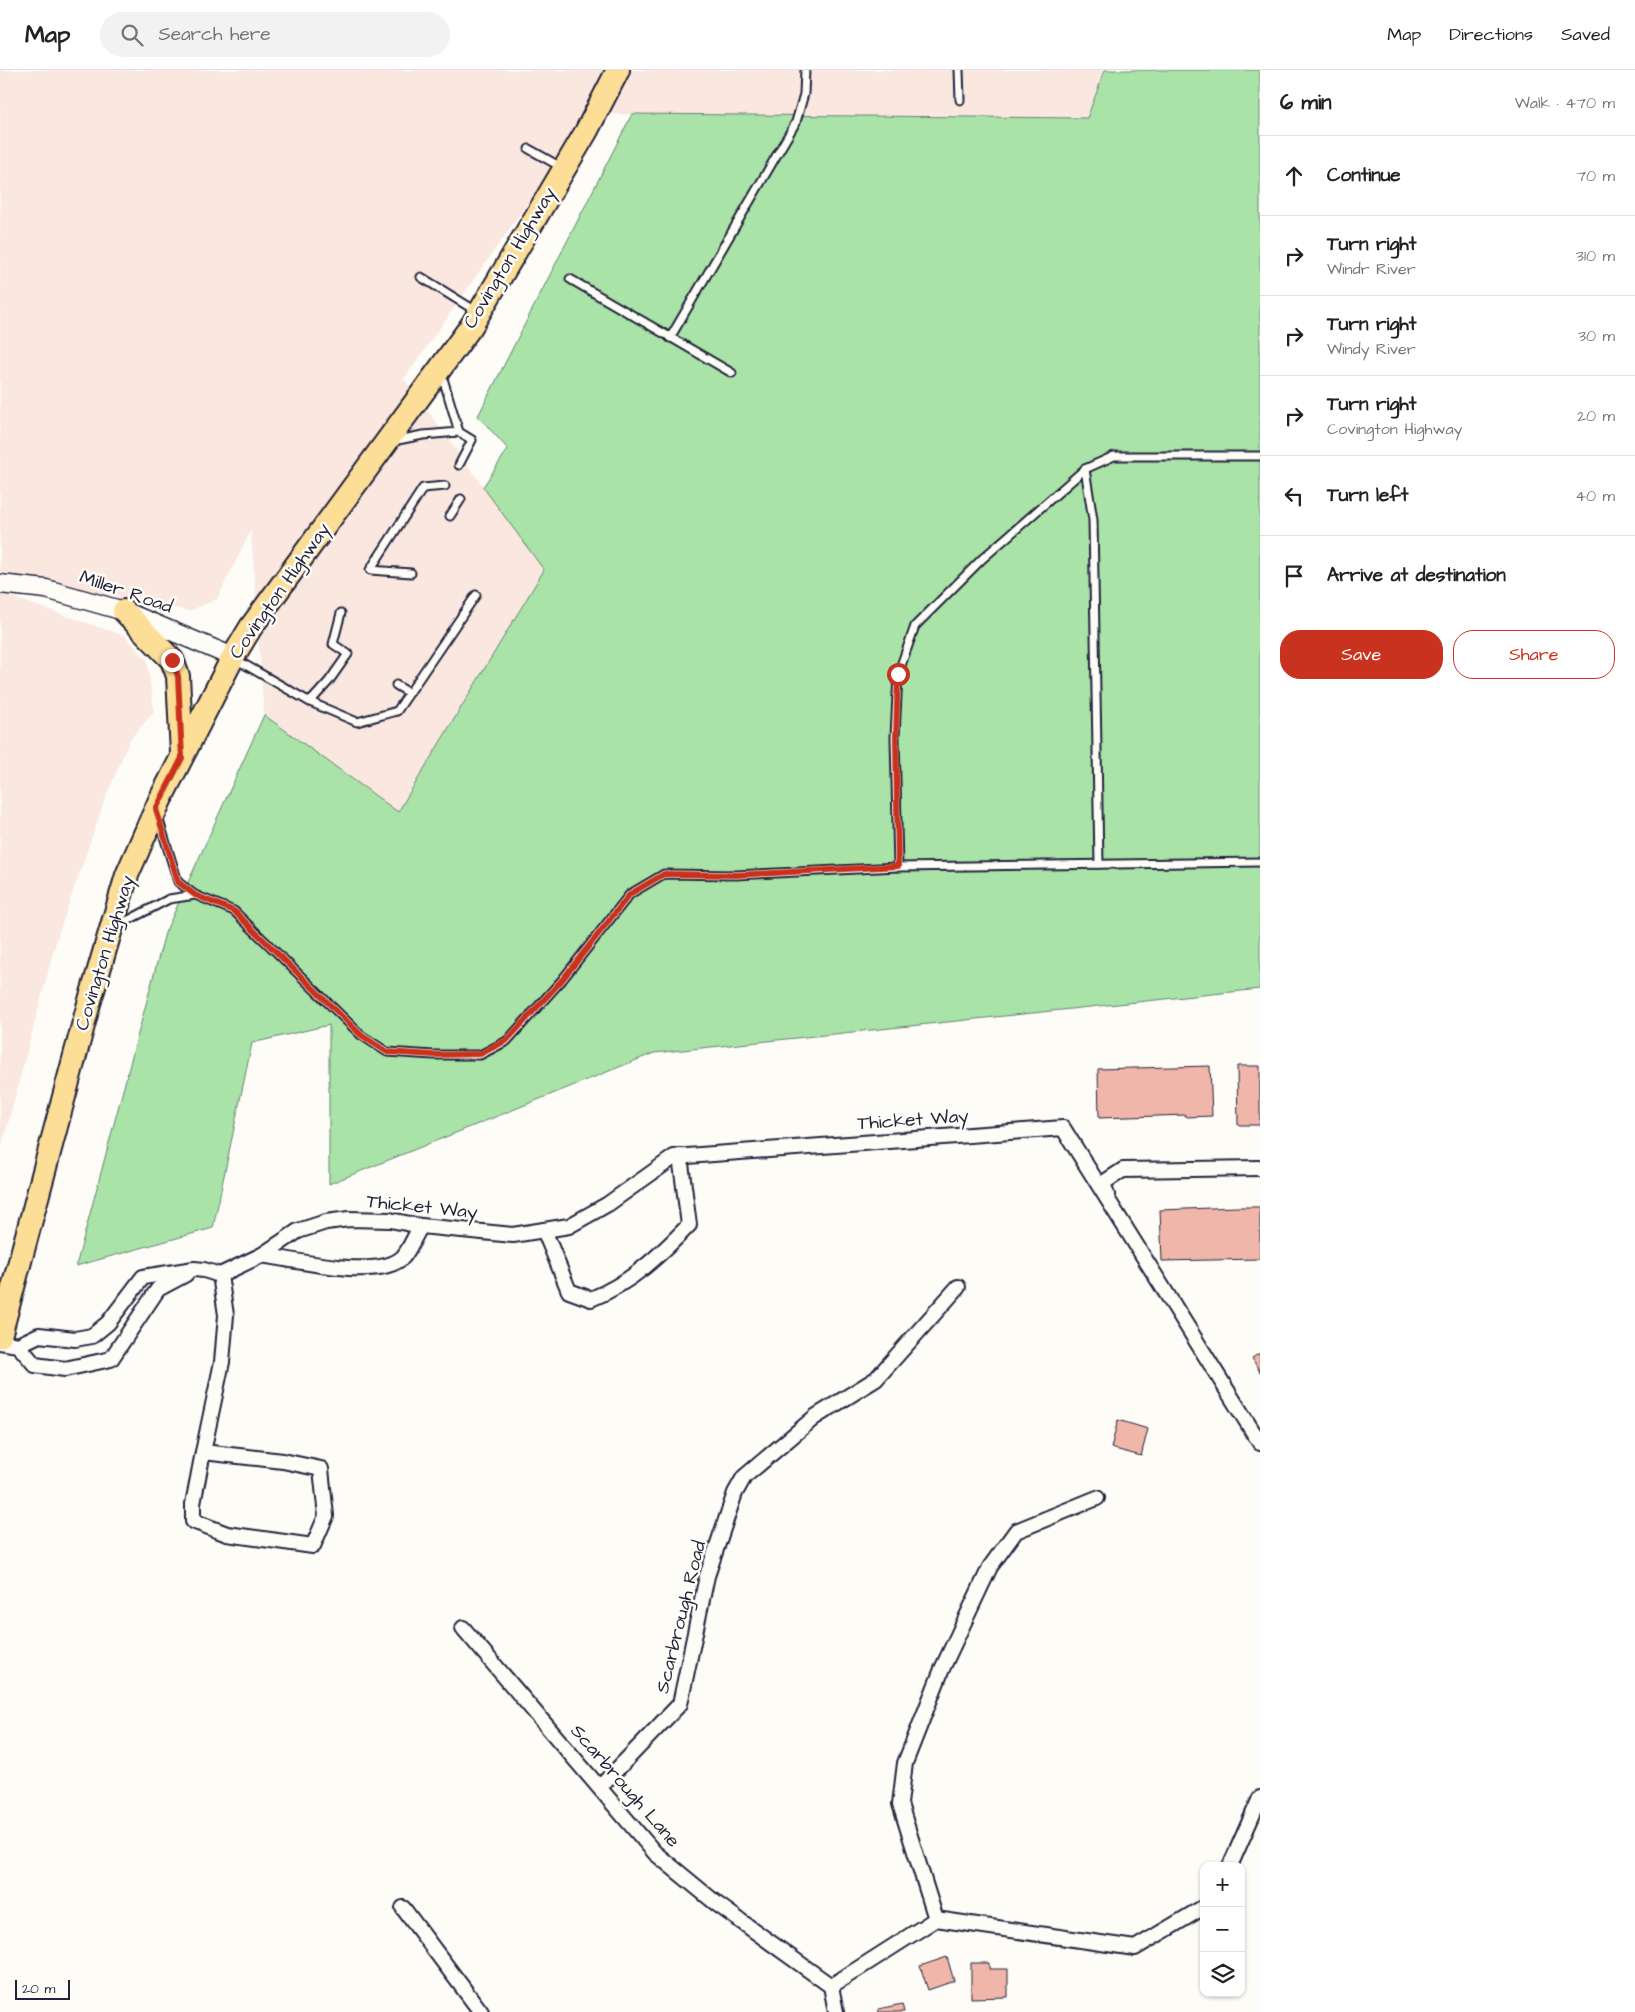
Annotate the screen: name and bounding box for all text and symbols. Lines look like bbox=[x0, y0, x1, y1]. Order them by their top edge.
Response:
search box bbox=[100, 12, 450, 57]
text: Map bbox=[25, 18, 70, 52]
icon: search bbox=[118, 21, 146, 49]
text: Search here bbox=[158, 21, 271, 48]
text: Map bbox=[1387, 22, 1421, 47]
text: Directions bbox=[1449, 22, 1533, 47]
text: Saved bbox=[1561, 22, 1610, 47]
text: 6 min bbox=[1280, 88, 1332, 117]
text: Walk · 470 m bbox=[1515, 92, 1615, 114]
icon: ahead bbox=[1280, 162, 1308, 190]
text: Continue bbox=[1327, 162, 1401, 189]
text: 70 m bbox=[1576, 165, 1615, 187]
street label: Covington Highway bbox=[457, 182, 564, 334]
text: Turn right bbox=[1327, 231, 1416, 258]
icon: right bbox=[1280, 242, 1308, 270]
text: 310 m bbox=[1576, 245, 1615, 267]
text: Windr River bbox=[1327, 258, 1416, 280]
text: Turn right bbox=[1327, 311, 1416, 338]
icon: right bbox=[1280, 322, 1308, 350]
text: 30 m bbox=[1578, 325, 1615, 347]
text: Windy River bbox=[1327, 338, 1415, 360]
text: Turn right bbox=[1327, 391, 1416, 418]
icon: right bbox=[1280, 402, 1308, 430]
text: 20 m bbox=[1577, 405, 1615, 427]
text: Covington Highway bbox=[1327, 418, 1462, 440]
icon: left bbox=[1280, 482, 1308, 510]
text: Turn left bbox=[1327, 482, 1408, 509]
text: 40 m bbox=[1575, 485, 1615, 507]
street label: Covington Highway bbox=[223, 517, 338, 665]
icon: arrive bbox=[1280, 562, 1308, 590]
text: Arrive at destination bbox=[1327, 562, 1506, 589]
street label: Miller Road bbox=[76, 564, 176, 621]
button: Save bbox=[1280, 630, 1443, 679]
button: Share bbox=[1453, 630, 1615, 679]
route end bbox=[161, 649, 184, 672]
route start bbox=[887, 663, 910, 686]
street label: Covington Highway bbox=[69, 872, 143, 1034]
street label: Thicket Way bbox=[857, 1103, 970, 1138]
street label: Thicket Way bbox=[365, 1188, 479, 1227]
street label: Scarbrough Road bbox=[649, 1538, 714, 1696]
street label: Scarbrough Lane bbox=[563, 1719, 686, 1854]
map controls bbox=[1200, 1862, 1245, 1997]
button: + bbox=[1200, 1862, 1245, 1907]
button: − bbox=[1200, 1907, 1245, 1952]
button: layers bbox=[1200, 1952, 1245, 1997]
scale bar bbox=[15, 1977, 70, 2000]
text: 20 m bbox=[22, 1979, 55, 1999]

